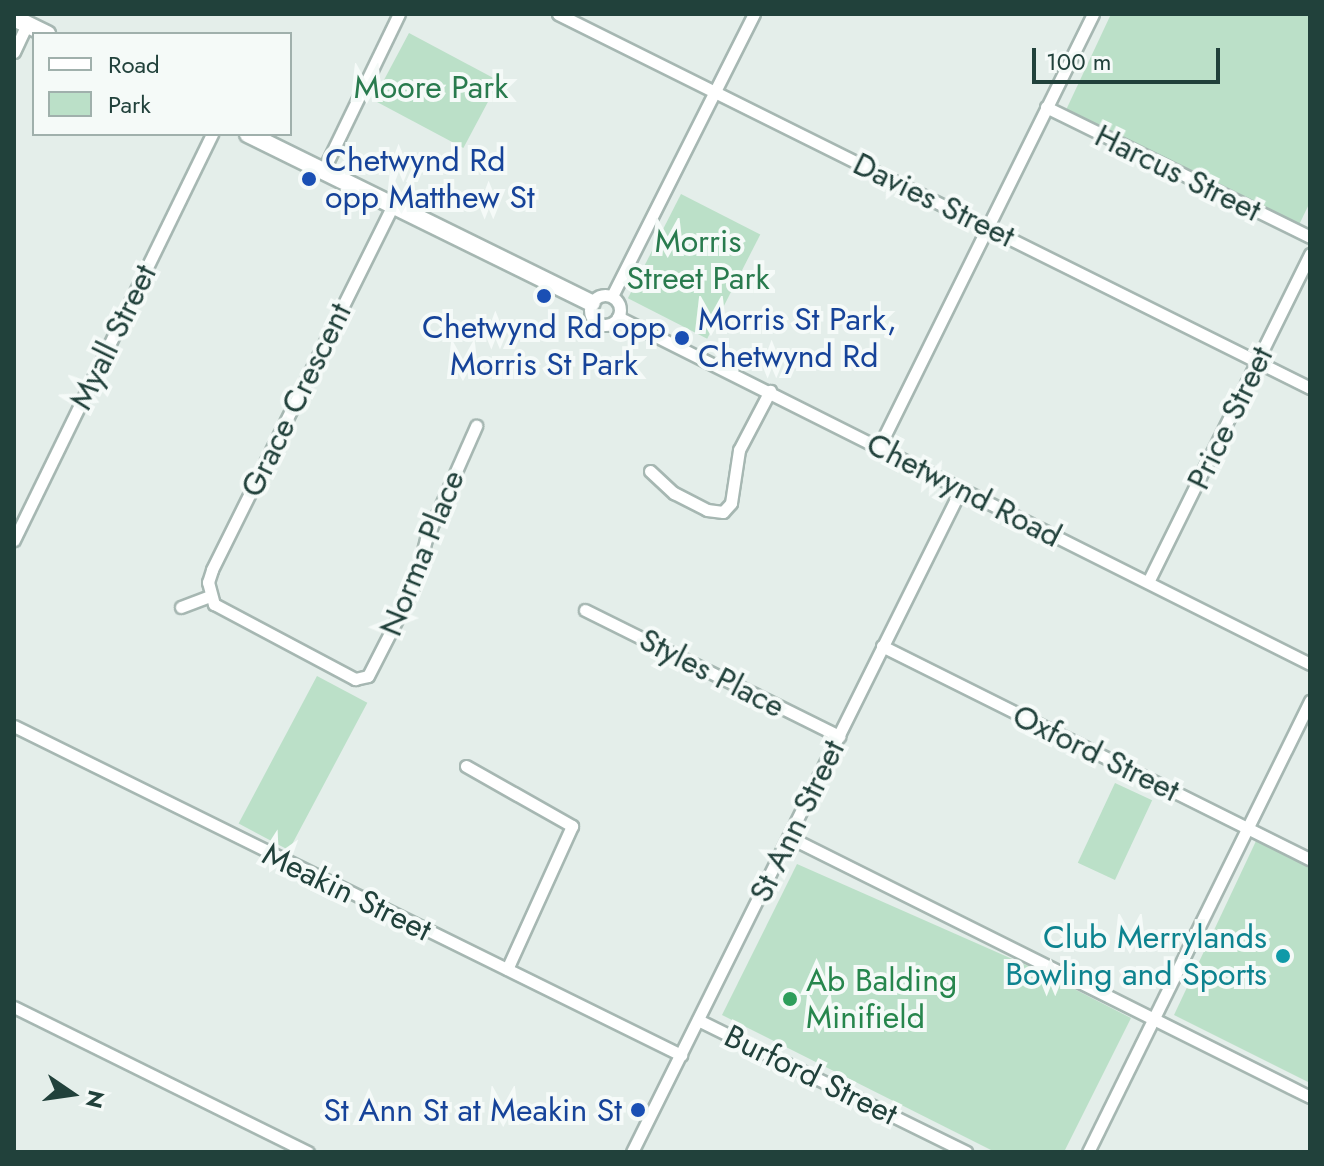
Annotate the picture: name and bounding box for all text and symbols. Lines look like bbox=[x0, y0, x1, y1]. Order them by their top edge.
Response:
legend bbox=[32, 32, 292, 136]
scale bar bbox=[1036, 32, 1224, 82]
text: 100 m bbox=[1046, 44, 1112, 79]
text: Road bbox=[108, 47, 160, 82]
park label: Moore Park bbox=[354, 68, 508, 106]
text: Park bbox=[108, 87, 151, 122]
street label: Harcus Street bbox=[1089, 116, 1267, 230]
place label: Chetwynd Rd opp Matthew St bbox=[325, 142, 535, 217]
street label: Davies Street bbox=[847, 144, 1021, 256]
marker: Chetwynd Rd opp Matthew St bbox=[300, 170, 318, 188]
park label: Morris Street Park bbox=[627, 223, 769, 298]
street label: Myall Street bbox=[62, 258, 164, 416]
marker: Chetwynd Rd opp Morris St Park bbox=[535, 287, 553, 305]
street label: Grace Crescent bbox=[233, 297, 359, 503]
place label: Morris St Park, Chetwynd Rd bbox=[698, 301, 897, 376]
place label: Chetwynd Rd opp Morris St Park bbox=[422, 309, 666, 384]
marker: Morris St Park, Chetwynd Rd bbox=[673, 329, 691, 347]
street label: Price Street bbox=[1179, 340, 1281, 496]
street label: Chetwynd Road bbox=[860, 424, 1068, 556]
street label: Norma Place bbox=[371, 465, 473, 641]
street label: Styles Place bbox=[633, 620, 791, 726]
street label: Oxford Street bbox=[1006, 696, 1186, 810]
street label: St Ann Street bbox=[741, 734, 853, 908]
street label: Meakin Street bbox=[256, 835, 438, 949]
place label: Club Merrylands Bowling and Sports bbox=[1005, 919, 1267, 994]
marker: Club Merrylands Bowling and Sports bbox=[1274, 947, 1292, 965]
place label: Ab Balding Minifield bbox=[806, 962, 957, 1037]
marker: Ab Balding Minifield bbox=[781, 990, 799, 1008]
street label: Burford Street bbox=[718, 1017, 904, 1133]
north arrow bbox=[32, 1054, 112, 1134]
text: N bbox=[78, 1087, 113, 1112]
place label: St Ann St at Meakin St bbox=[324, 1091, 622, 1129]
marker: St Ann St at Meakin St bbox=[629, 1101, 647, 1119]

